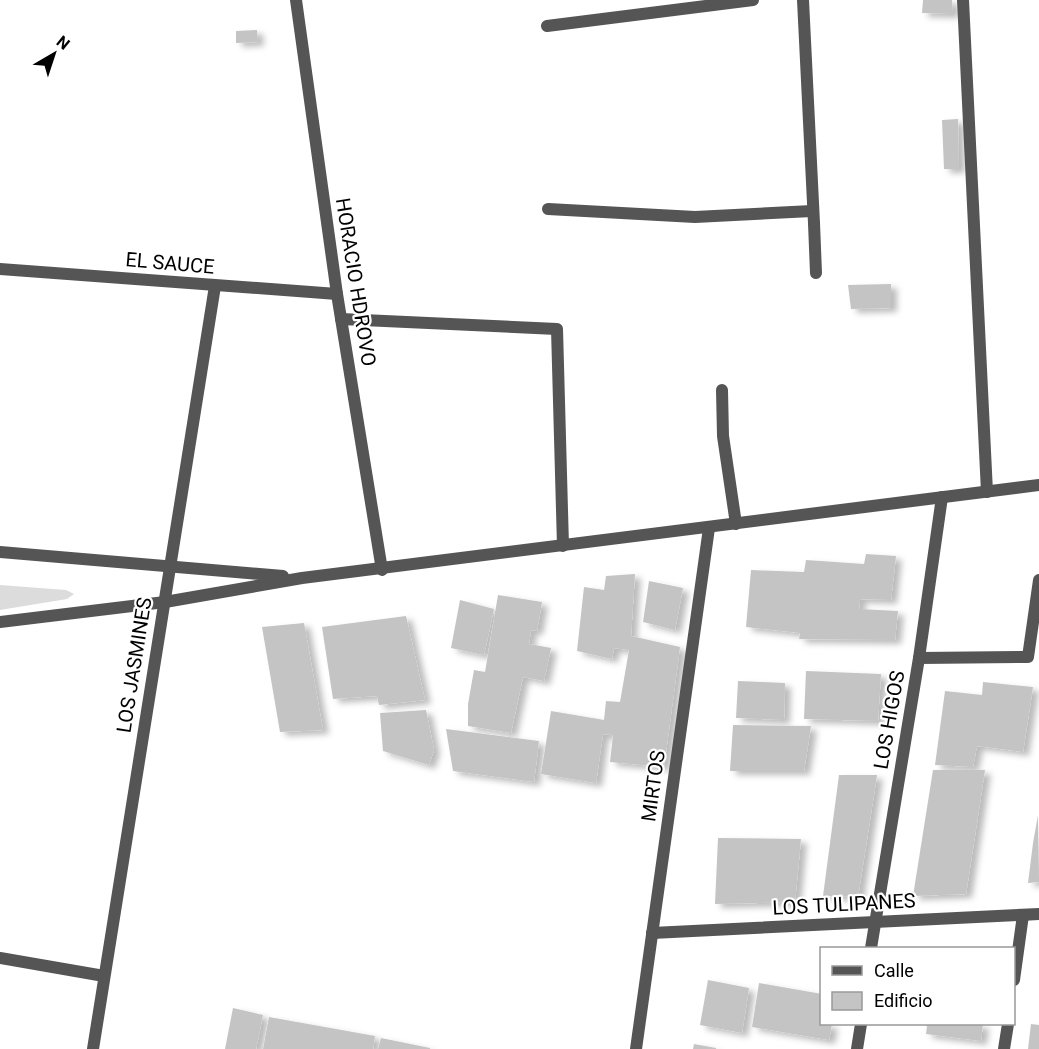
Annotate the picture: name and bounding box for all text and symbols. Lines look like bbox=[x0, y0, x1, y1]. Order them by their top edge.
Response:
north arrow bbox=[24, 24, 84, 84]
text: N bbox=[53, 32, 73, 54]
street label: HORACIO HDROVO bbox=[331, 196, 381, 368]
street label: EL SAUCE bbox=[125, 247, 215, 279]
street label: LOS JASMINES bbox=[111, 595, 157, 734]
street label: LOS HIGOS bbox=[869, 669, 909, 771]
street label: MIRTOS bbox=[636, 749, 670, 823]
street label: LOS TULIPANES bbox=[772, 888, 916, 920]
legend bbox=[820, 947, 1015, 1025]
text: Calle bbox=[874, 960, 914, 981]
text: Edificio bbox=[874, 990, 933, 1011]

